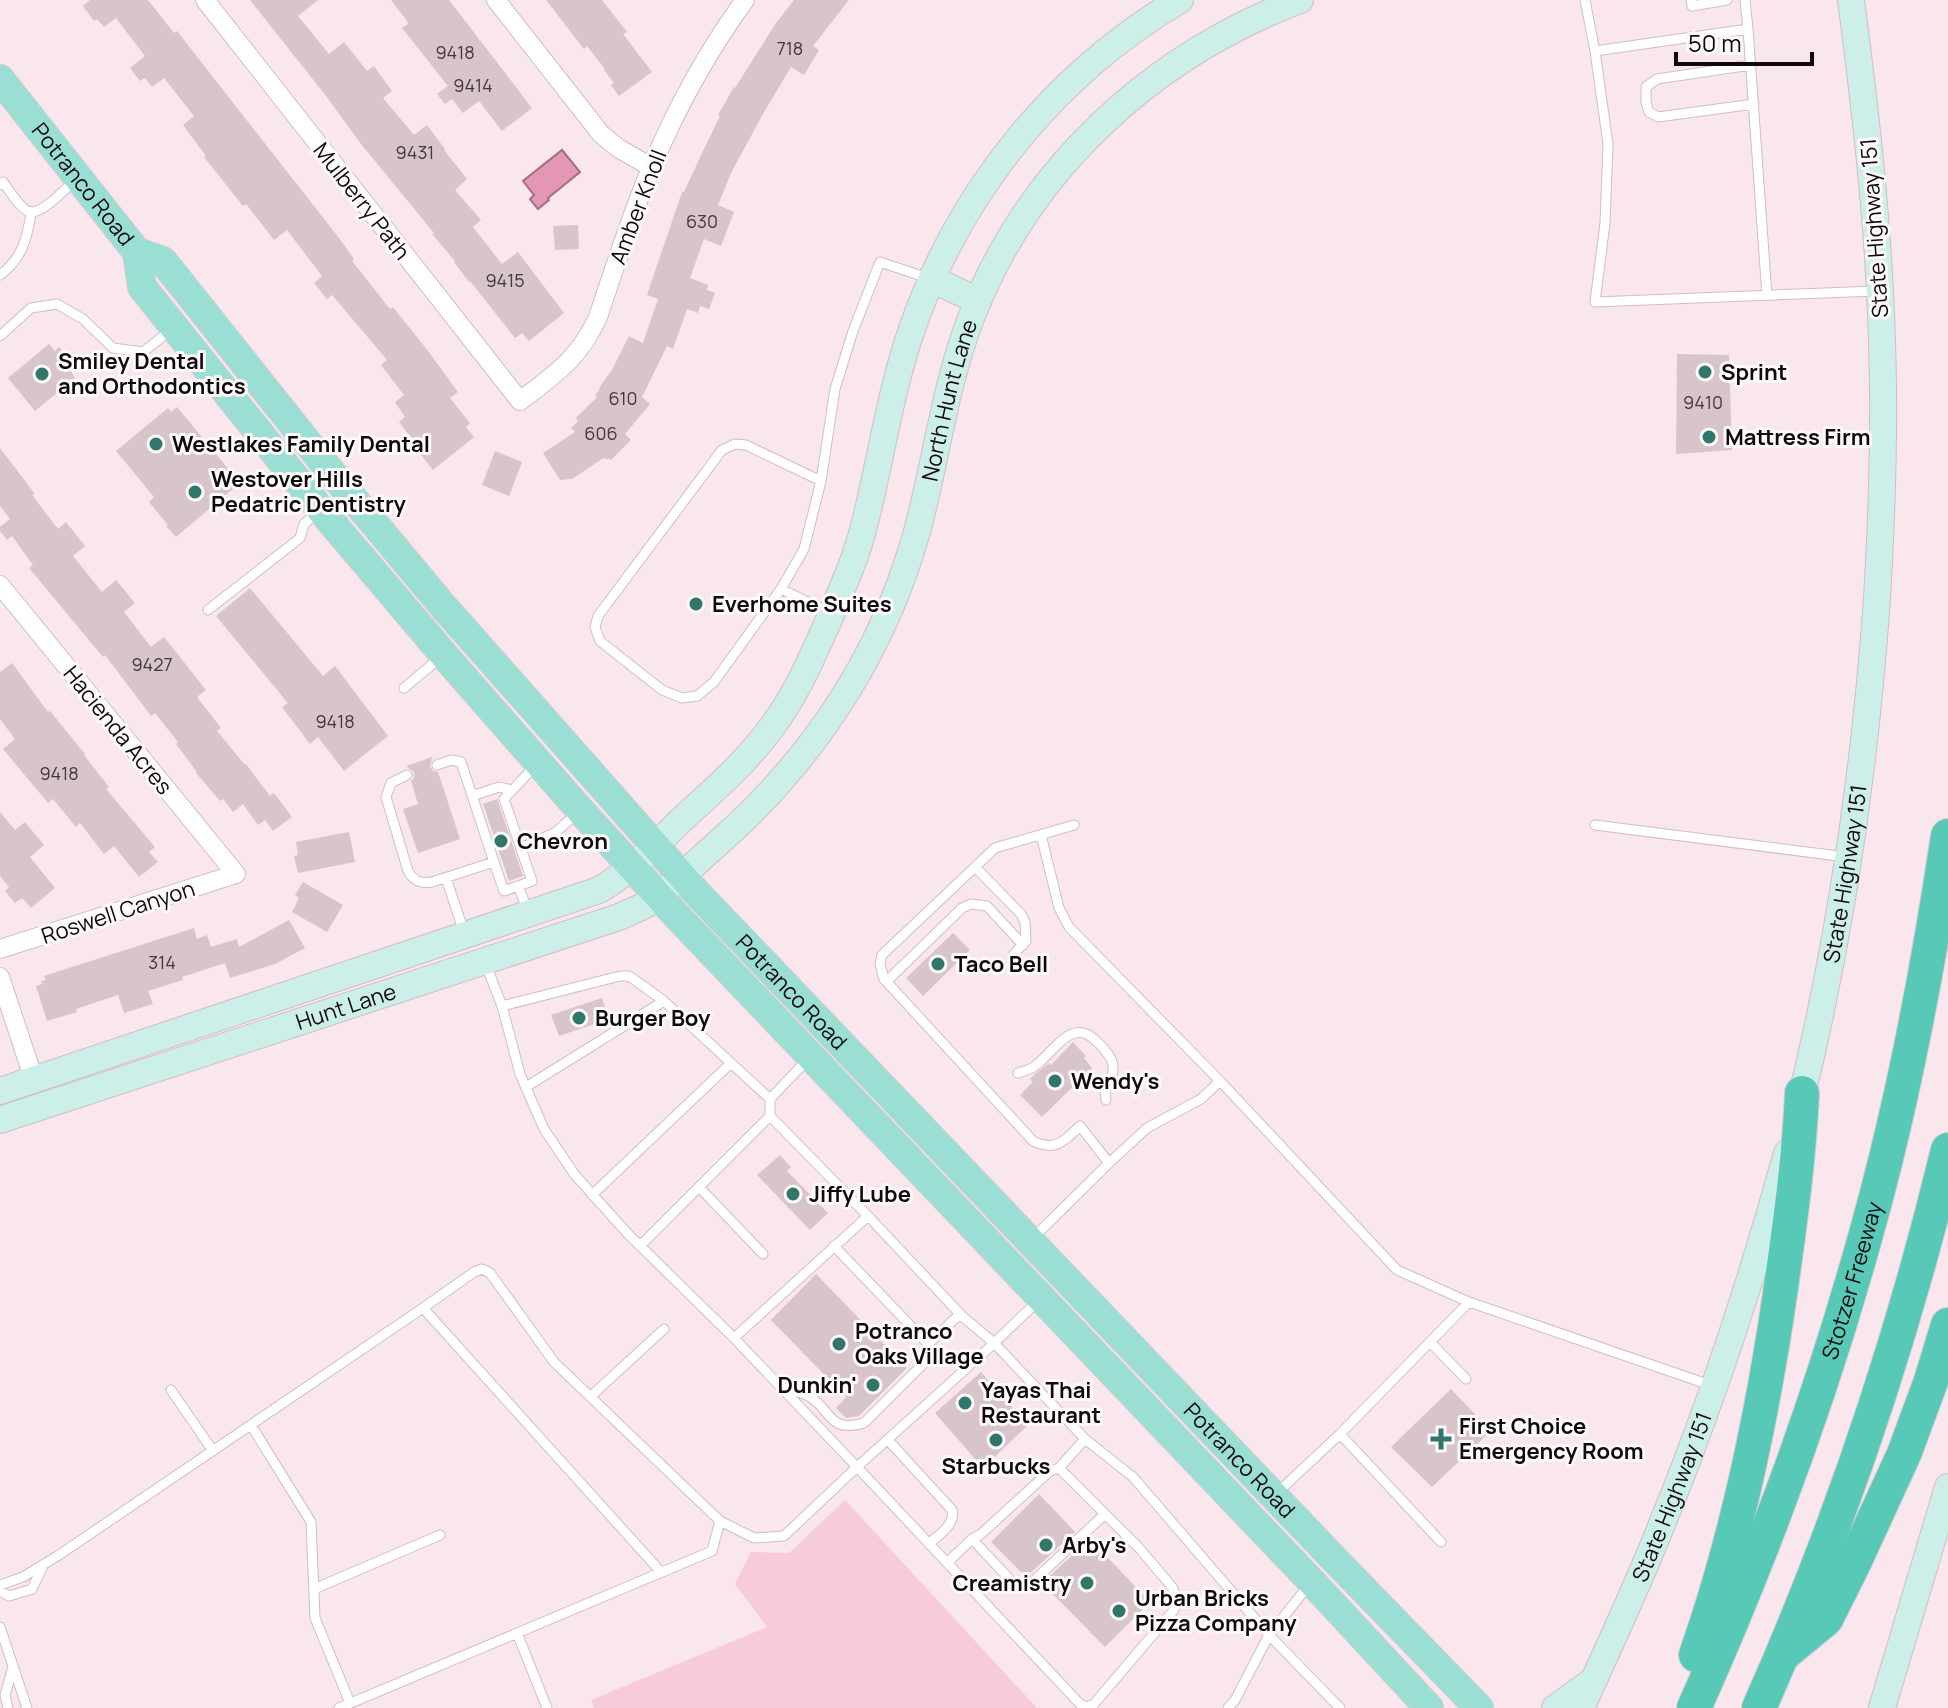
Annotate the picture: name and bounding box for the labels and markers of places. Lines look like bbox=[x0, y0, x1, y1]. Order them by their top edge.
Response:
place label: Smiley Dental and Orthodontics bbox=[58, 346, 246, 401]
place label: Sprint bbox=[1721, 357, 1787, 387]
marker: Sprint bbox=[1696, 363, 1714, 381]
marker: Smiley Dental and Orthodontics bbox=[33, 365, 51, 383]
place label: Mattress Firm bbox=[1725, 422, 1871, 452]
marker: Mattress Firm bbox=[1700, 428, 1718, 446]
place label: Westlakes Family Dental bbox=[172, 429, 430, 459]
marker: Westlakes Family Dental bbox=[147, 435, 165, 453]
place label: Westover Hills Pedatric Dentistry bbox=[211, 464, 407, 519]
marker: Westover Hills Pedatric Dentistry bbox=[186, 483, 204, 501]
place label: Everhome Suites bbox=[712, 589, 892, 619]
marker: Everhome Suites bbox=[687, 595, 705, 613]
place label: Chevron bbox=[517, 826, 608, 856]
marker: Chevron bbox=[492, 832, 510, 850]
place label: Taco Bell bbox=[954, 949, 1048, 979]
marker: Taco Bell bbox=[929, 955, 947, 973]
place label: Burger Boy bbox=[595, 1003, 711, 1033]
marker: Burger Boy bbox=[570, 1009, 588, 1027]
place label: Wendy's bbox=[1071, 1066, 1159, 1096]
marker: Wendy's bbox=[1046, 1072, 1064, 1090]
place label: Jiffy Lube bbox=[809, 1179, 911, 1209]
marker: Jiffy Lube bbox=[784, 1185, 802, 1203]
place label: Potranco Oaks Village bbox=[855, 1316, 984, 1371]
marker: Potranco Oaks Village bbox=[830, 1335, 848, 1353]
place label: Dunkin' bbox=[777, 1370, 857, 1400]
place label: Yayas Thai Restaurant bbox=[981, 1375, 1101, 1430]
marker: Dunkin' bbox=[864, 1376, 882, 1394]
marker: Yayas Thai Restaurant bbox=[956, 1394, 974, 1412]
place label: First Choice Emergency Room bbox=[1459, 1411, 1644, 1466]
marker: First Choice Emergency Room bbox=[1430, 1428, 1452, 1450]
marker: Starbucks bbox=[987, 1431, 1005, 1449]
place label: Starbucks bbox=[942, 1451, 1051, 1481]
place label: Arby's bbox=[1062, 1530, 1127, 1560]
marker: Arby's bbox=[1037, 1536, 1055, 1554]
place label: Creamistry bbox=[952, 1568, 1072, 1598]
marker: Creamistry bbox=[1078, 1574, 1096, 1592]
place label: Urban Bricks Pizza Company bbox=[1135, 1583, 1297, 1638]
marker: Urban Bricks Pizza Company bbox=[1110, 1602, 1128, 1620]

